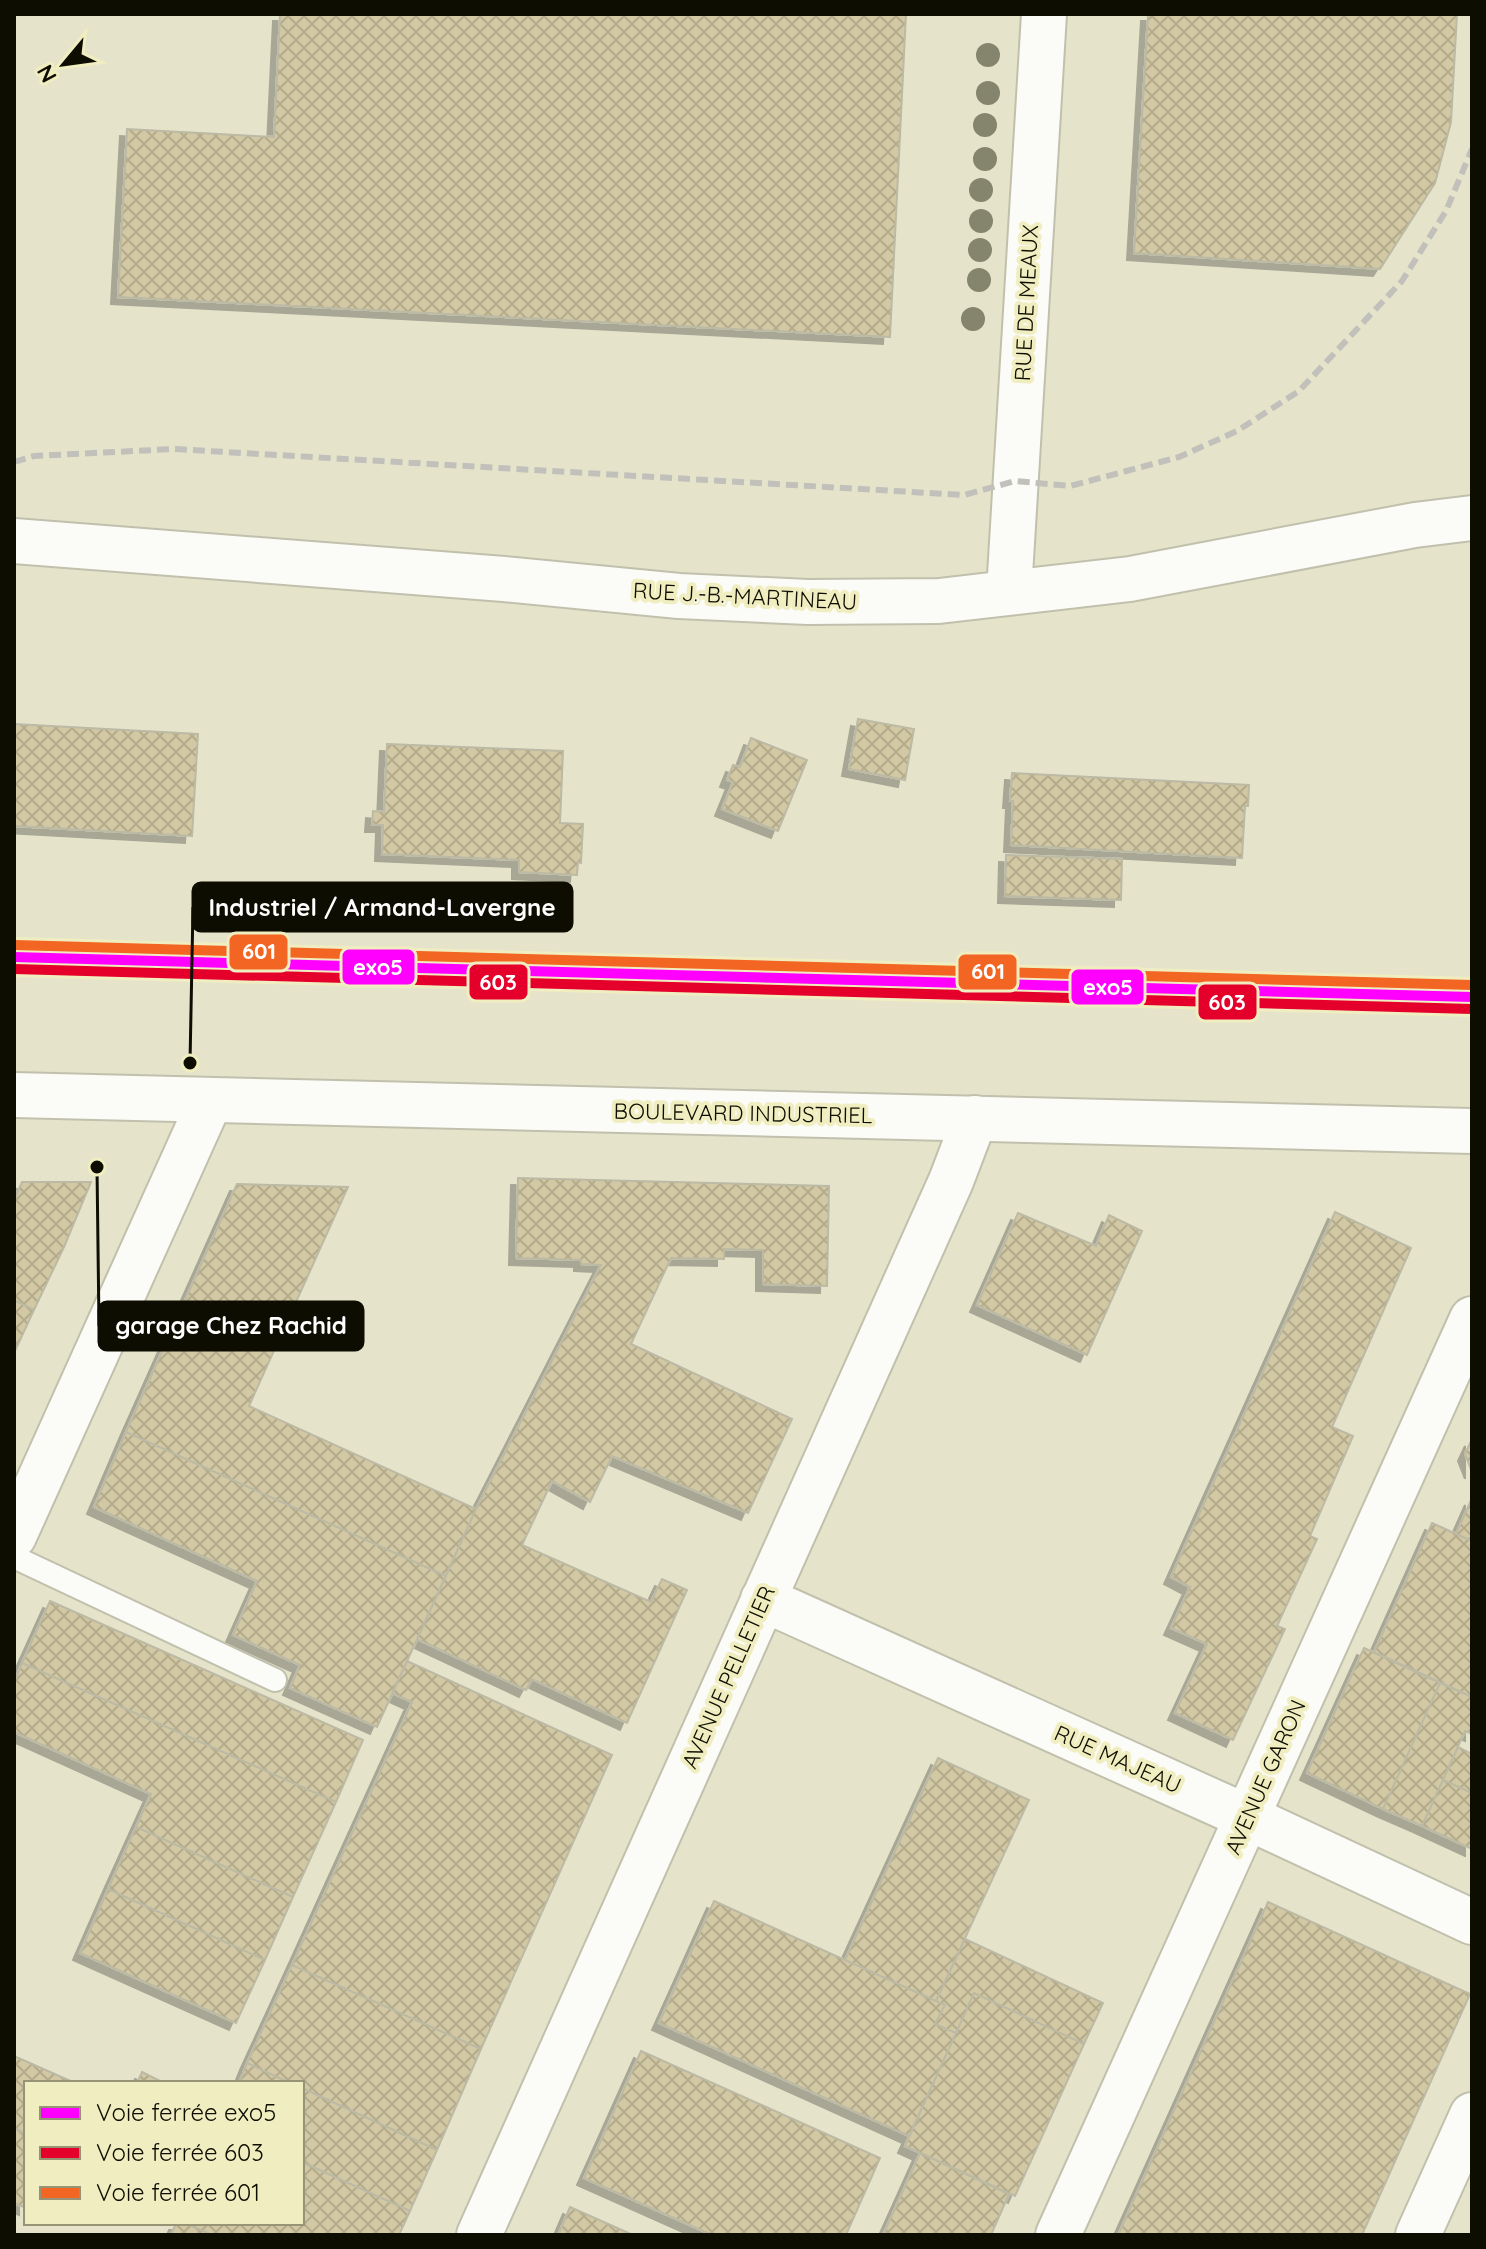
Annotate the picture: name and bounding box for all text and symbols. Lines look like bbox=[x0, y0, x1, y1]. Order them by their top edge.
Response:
north arrow bbox=[24, 24, 104, 104]
text: N bbox=[30, 60, 63, 88]
street label: RUE DE MEAUX bbox=[1008, 224, 1044, 382]
street label: RUE J.-B.-MARTINEAU bbox=[632, 576, 858, 616]
callout: Industriel / Armand-Lavergne bbox=[193, 883, 572, 931]
text: Industriel / Armand-Lavergne bbox=[208, 892, 556, 922]
line badge: 601 bbox=[228, 933, 289, 971]
text: 601 bbox=[242, 937, 276, 965]
line badge: exo5 bbox=[341, 948, 416, 986]
text: exo5 bbox=[353, 953, 403, 981]
line badge: 601 bbox=[957, 953, 1018, 991]
text: 601 bbox=[971, 957, 1005, 985]
line badge: 603 bbox=[468, 963, 529, 1001]
text: 603 bbox=[479, 968, 517, 996]
line badge: exo5 bbox=[1070, 968, 1145, 1006]
text: exo5 bbox=[1083, 973, 1133, 1001]
line badge: 603 bbox=[1197, 983, 1258, 1021]
text: 603 bbox=[1208, 988, 1246, 1016]
street label: BOULEVARD INDUSTRIEL bbox=[613, 1097, 873, 1129]
callout: garage Chez Rachid bbox=[99, 1302, 363, 1350]
text: garage Chez Rachid bbox=[115, 1310, 347, 1340]
street label: AVENUE PELLETIER bbox=[675, 1581, 781, 1773]
street label: AVENUE GARON bbox=[1218, 1695, 1312, 1859]
street label: RUE MAJEAU bbox=[1050, 1719, 1186, 1799]
legend bbox=[24, 2081, 304, 2225]
text: Voie ferrée exo5 bbox=[96, 2097, 276, 2127]
text: Voie ferrée 603 bbox=[96, 2137, 264, 2167]
text: Voie ferrée 601 bbox=[96, 2177, 260, 2207]

